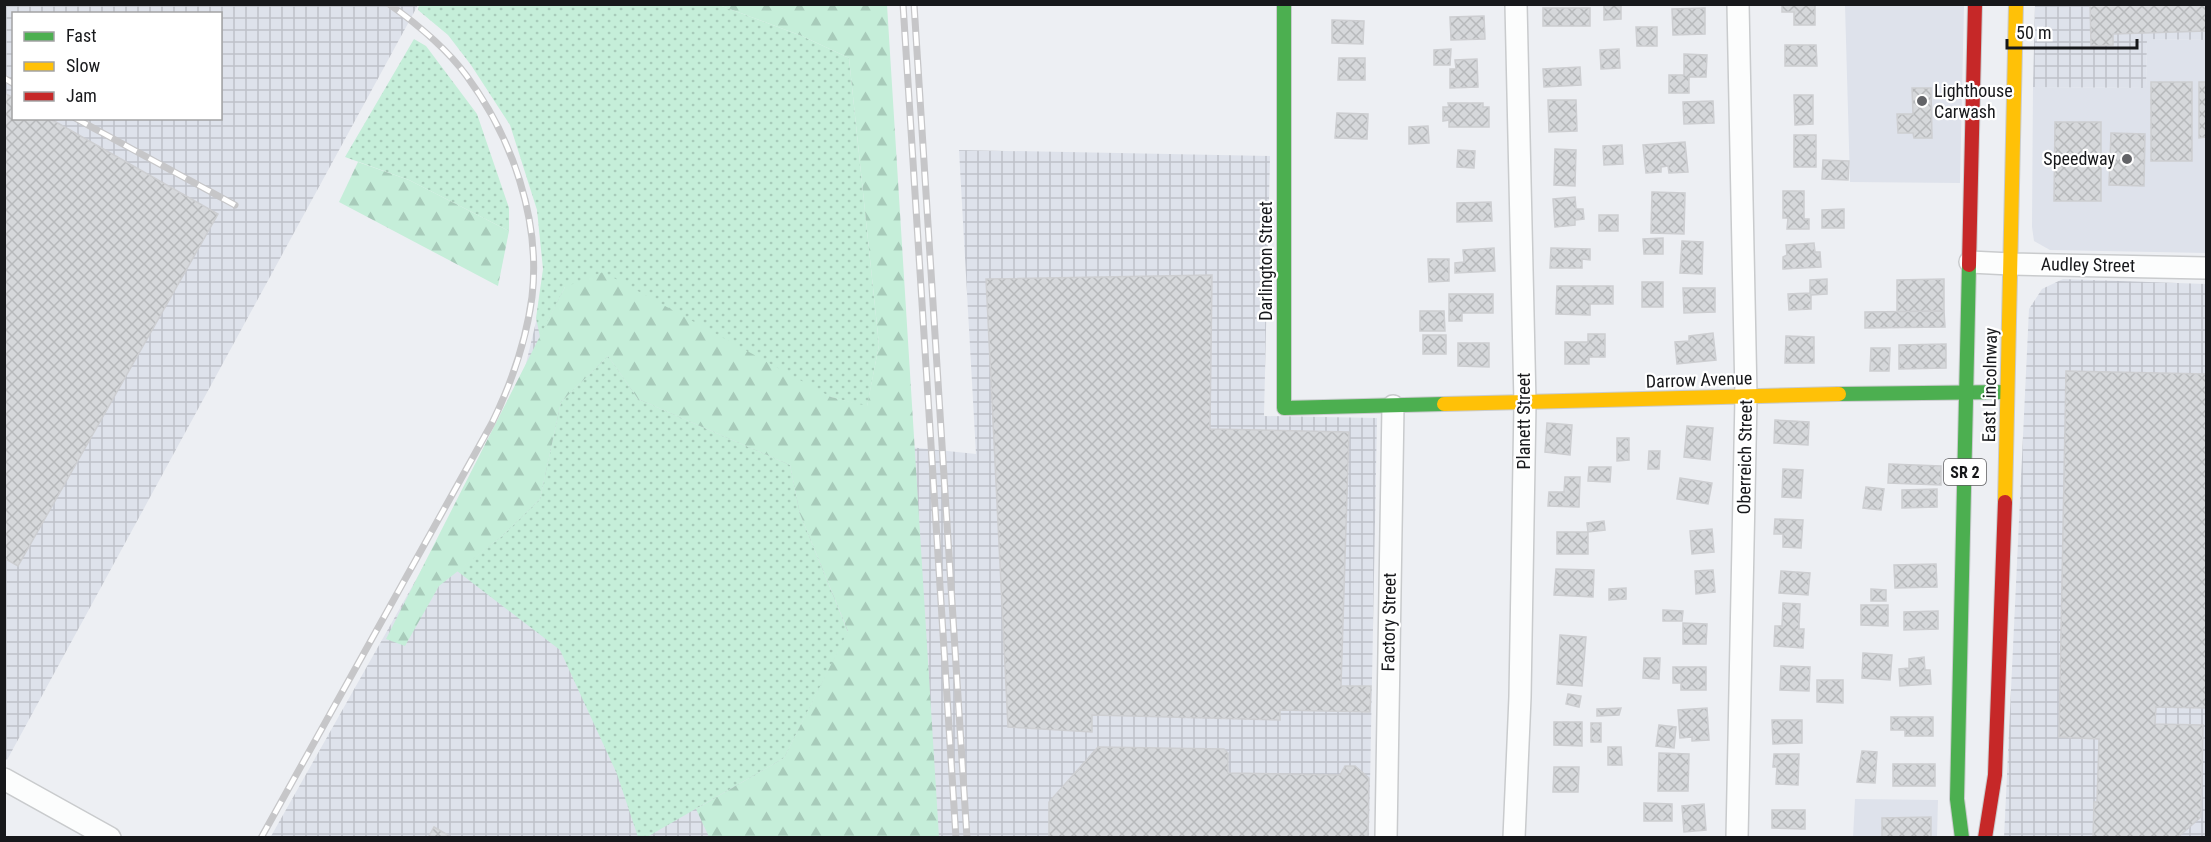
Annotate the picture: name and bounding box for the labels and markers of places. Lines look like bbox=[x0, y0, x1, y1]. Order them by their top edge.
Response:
place label: Lighthouse Carwash bbox=[1934, 80, 2013, 122]
marker: Lighthouse Carwash bbox=[1915, 94, 1929, 108]
place label: Speedway bbox=[2043, 148, 2116, 169]
marker: Speedway bbox=[2120, 152, 2134, 166]

